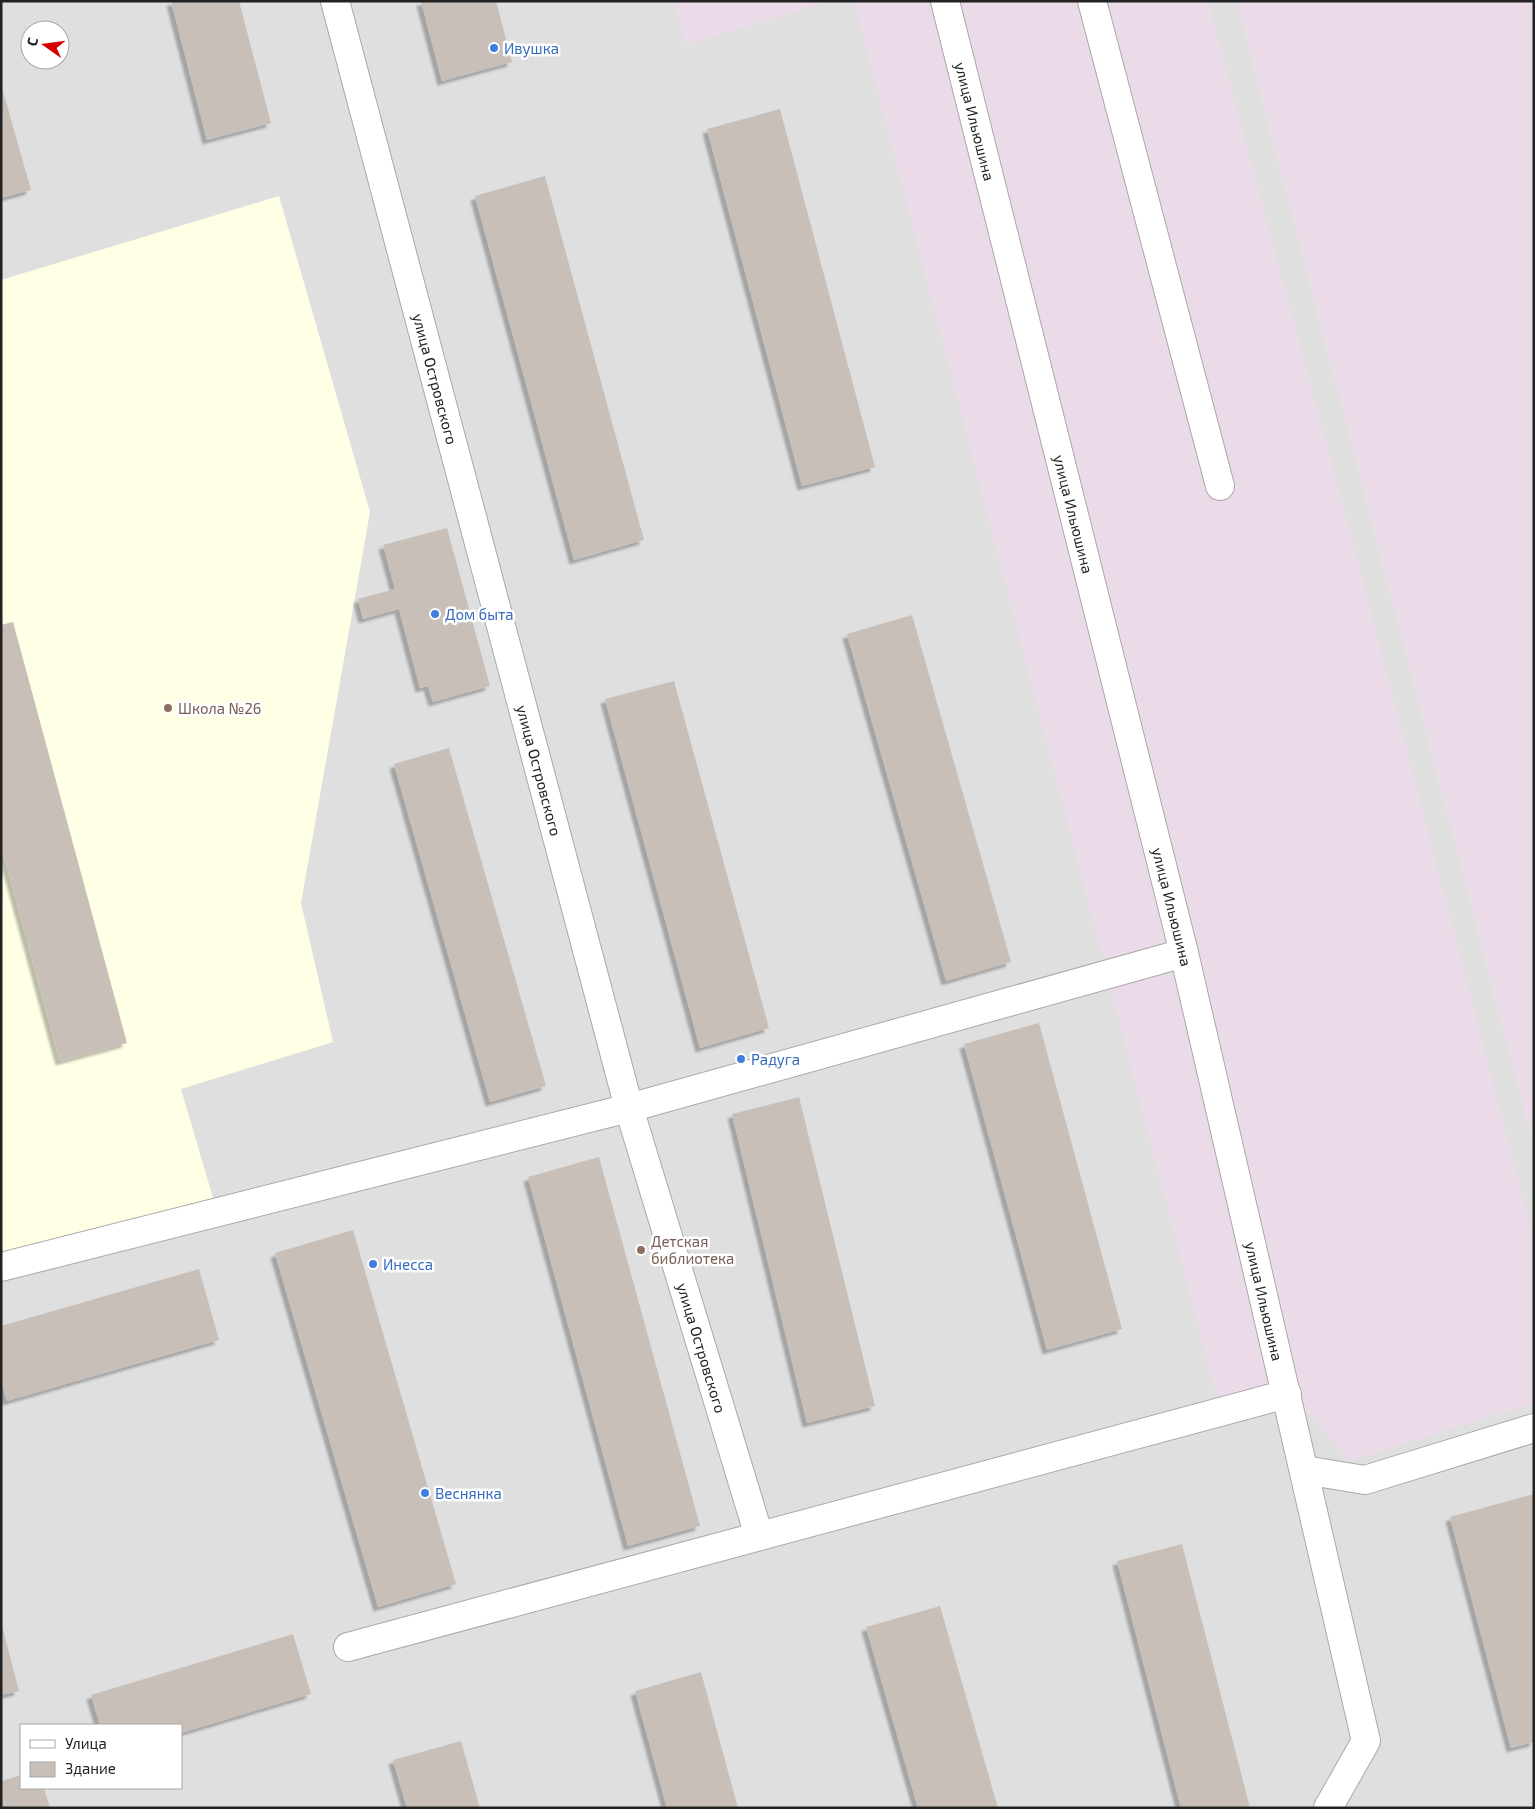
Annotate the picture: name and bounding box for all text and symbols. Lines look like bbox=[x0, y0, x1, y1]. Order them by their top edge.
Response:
north arrow bbox=[20, 20, 70, 70]
text: С bbox=[23, 36, 41, 48]
place label: Ивушка bbox=[504, 39, 559, 58]
marker: Ивушка bbox=[488, 42, 500, 54]
street label: улица Ильюшина bbox=[951, 60, 999, 182]
street label: улица Островского bbox=[408, 311, 461, 446]
street label: улица Ильюшина bbox=[1049, 453, 1097, 575]
place label: Дом быта bbox=[445, 605, 514, 623]
marker: Дом быта bbox=[429, 608, 441, 620]
place label: Школа №26 bbox=[178, 699, 261, 717]
marker: Школа №26 bbox=[162, 702, 174, 714]
street label: улица Островского bbox=[512, 703, 565, 838]
street label: улица Ильюшина bbox=[1148, 846, 1196, 968]
place label: Радуга bbox=[751, 1050, 800, 1069]
marker: Радуга bbox=[735, 1053, 747, 1065]
place label: Детская библиотека bbox=[651, 1232, 734, 1267]
street label: улица Ильюшина bbox=[1241, 1240, 1287, 1363]
marker: Детская библиотека bbox=[635, 1244, 647, 1256]
place label: Инесса bbox=[383, 1255, 433, 1273]
marker: Инесса bbox=[367, 1258, 379, 1270]
street label: улица Островского bbox=[673, 1281, 730, 1415]
place label: Веснянка bbox=[435, 1484, 502, 1502]
marker: Веснянка bbox=[419, 1487, 431, 1499]
legend bbox=[20, 1724, 182, 1789]
text: Улица bbox=[65, 1734, 107, 1752]
text: Здание bbox=[65, 1759, 116, 1777]

